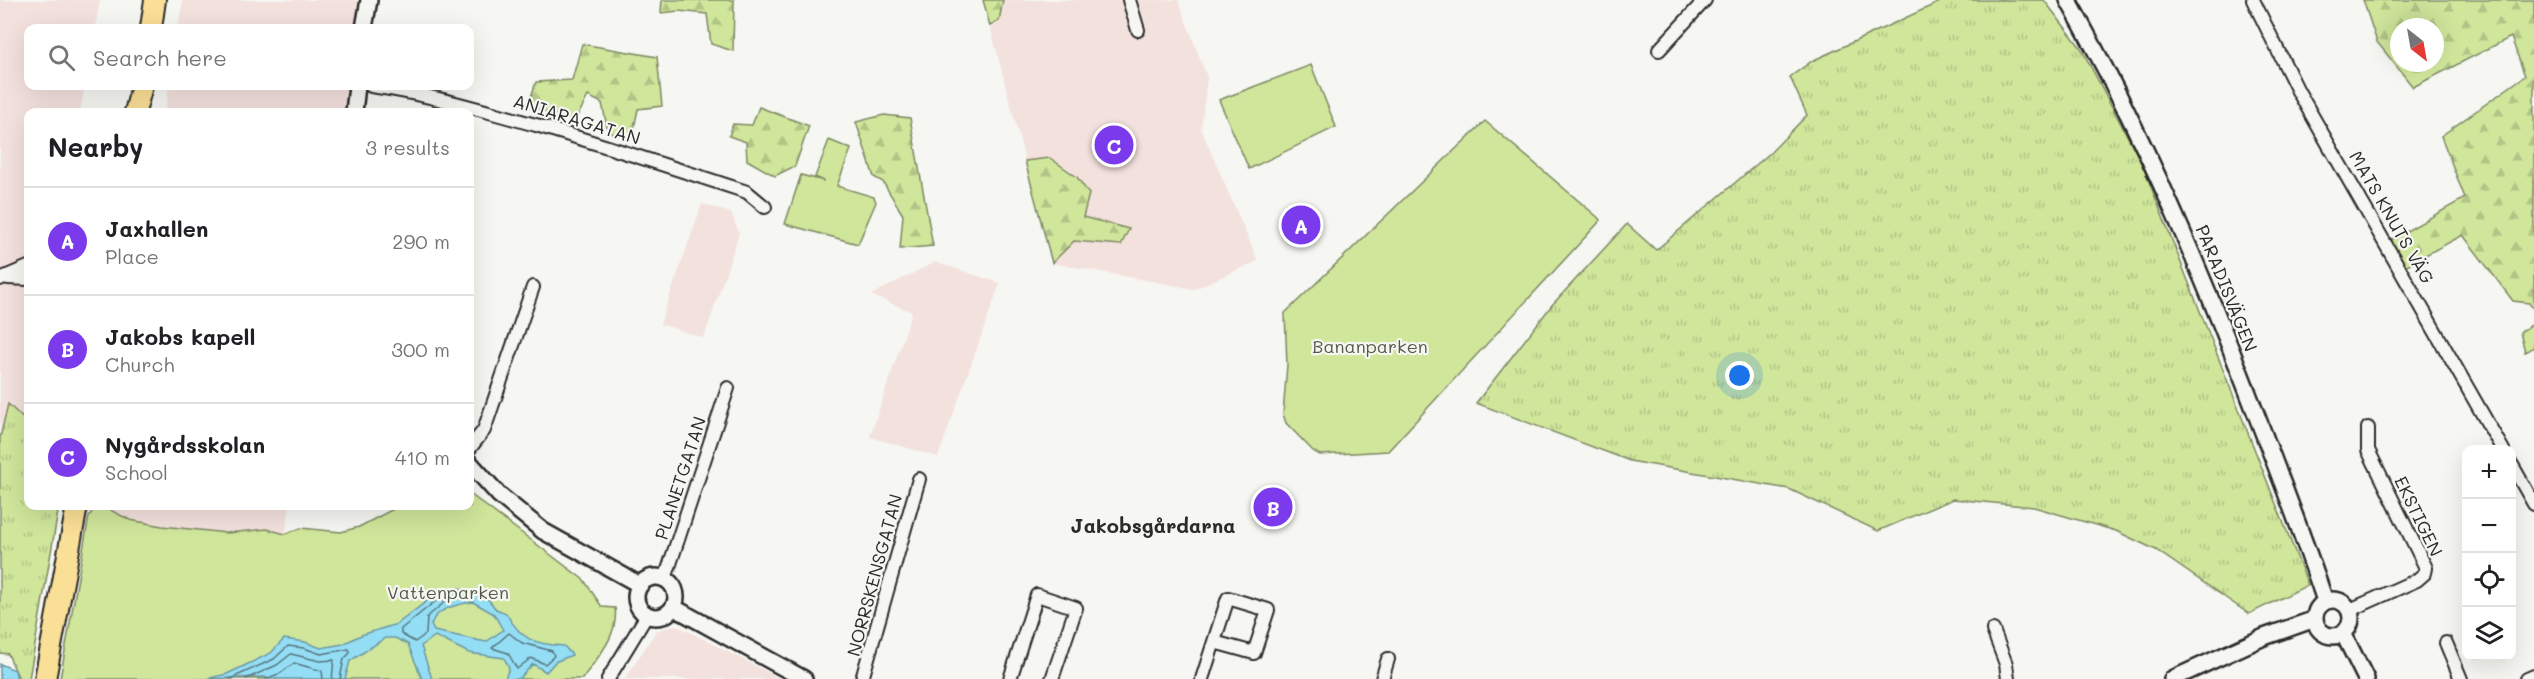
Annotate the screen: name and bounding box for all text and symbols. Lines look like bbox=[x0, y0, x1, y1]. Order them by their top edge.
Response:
north arrow bbox=[2390, 18, 2444, 72]
search box bbox=[24, 24, 474, 90]
icon: search bbox=[45, 41, 78, 74]
text: Search here bbox=[93, 43, 227, 72]
street label: ANIARAGATAN bbox=[511, 88, 643, 150]
pin: C bbox=[1094, 122, 1134, 168]
text: Nearby bbox=[48, 130, 143, 164]
text: 3 results bbox=[365, 134, 450, 160]
street label: MATS KNUTS VÄG bbox=[2344, 146, 2440, 288]
pin: A bbox=[1282, 202, 1320, 248]
text: Jaxhallen bbox=[105, 214, 209, 243]
street label: PARADISVÄGEN bbox=[2191, 221, 2263, 355]
text: A bbox=[61, 228, 74, 254]
text: 290 m bbox=[392, 228, 450, 254]
text: Place bbox=[105, 243, 159, 269]
text: Jakobs kapell bbox=[105, 322, 255, 351]
park label: Bananparken bbox=[1312, 334, 1428, 358]
text: B bbox=[61, 336, 74, 362]
text: 300 m bbox=[391, 336, 450, 362]
text: Church bbox=[105, 351, 175, 377]
your location bbox=[1725, 361, 1754, 390]
street label: PLANETGATAN bbox=[649, 413, 711, 543]
text: Nygårdsskolan bbox=[105, 430, 265, 459]
text: C bbox=[60, 444, 75, 470]
text: 410 m bbox=[395, 444, 450, 470]
map controls bbox=[2462, 445, 2516, 661]
button: + bbox=[2462, 445, 2516, 499]
text: School bbox=[105, 459, 168, 485]
street label: EKSTIGEN bbox=[2389, 472, 2449, 560]
pin: B bbox=[1254, 484, 1292, 530]
street label: NORRSKENSGATAN bbox=[841, 491, 907, 659]
button: − bbox=[2462, 499, 2516, 553]
district label: Jakobsgårdarna bbox=[1071, 512, 1235, 538]
button: locate bbox=[2462, 553, 2516, 607]
park label: Vattenparken bbox=[387, 580, 509, 604]
button: layers bbox=[2462, 607, 2516, 661]

